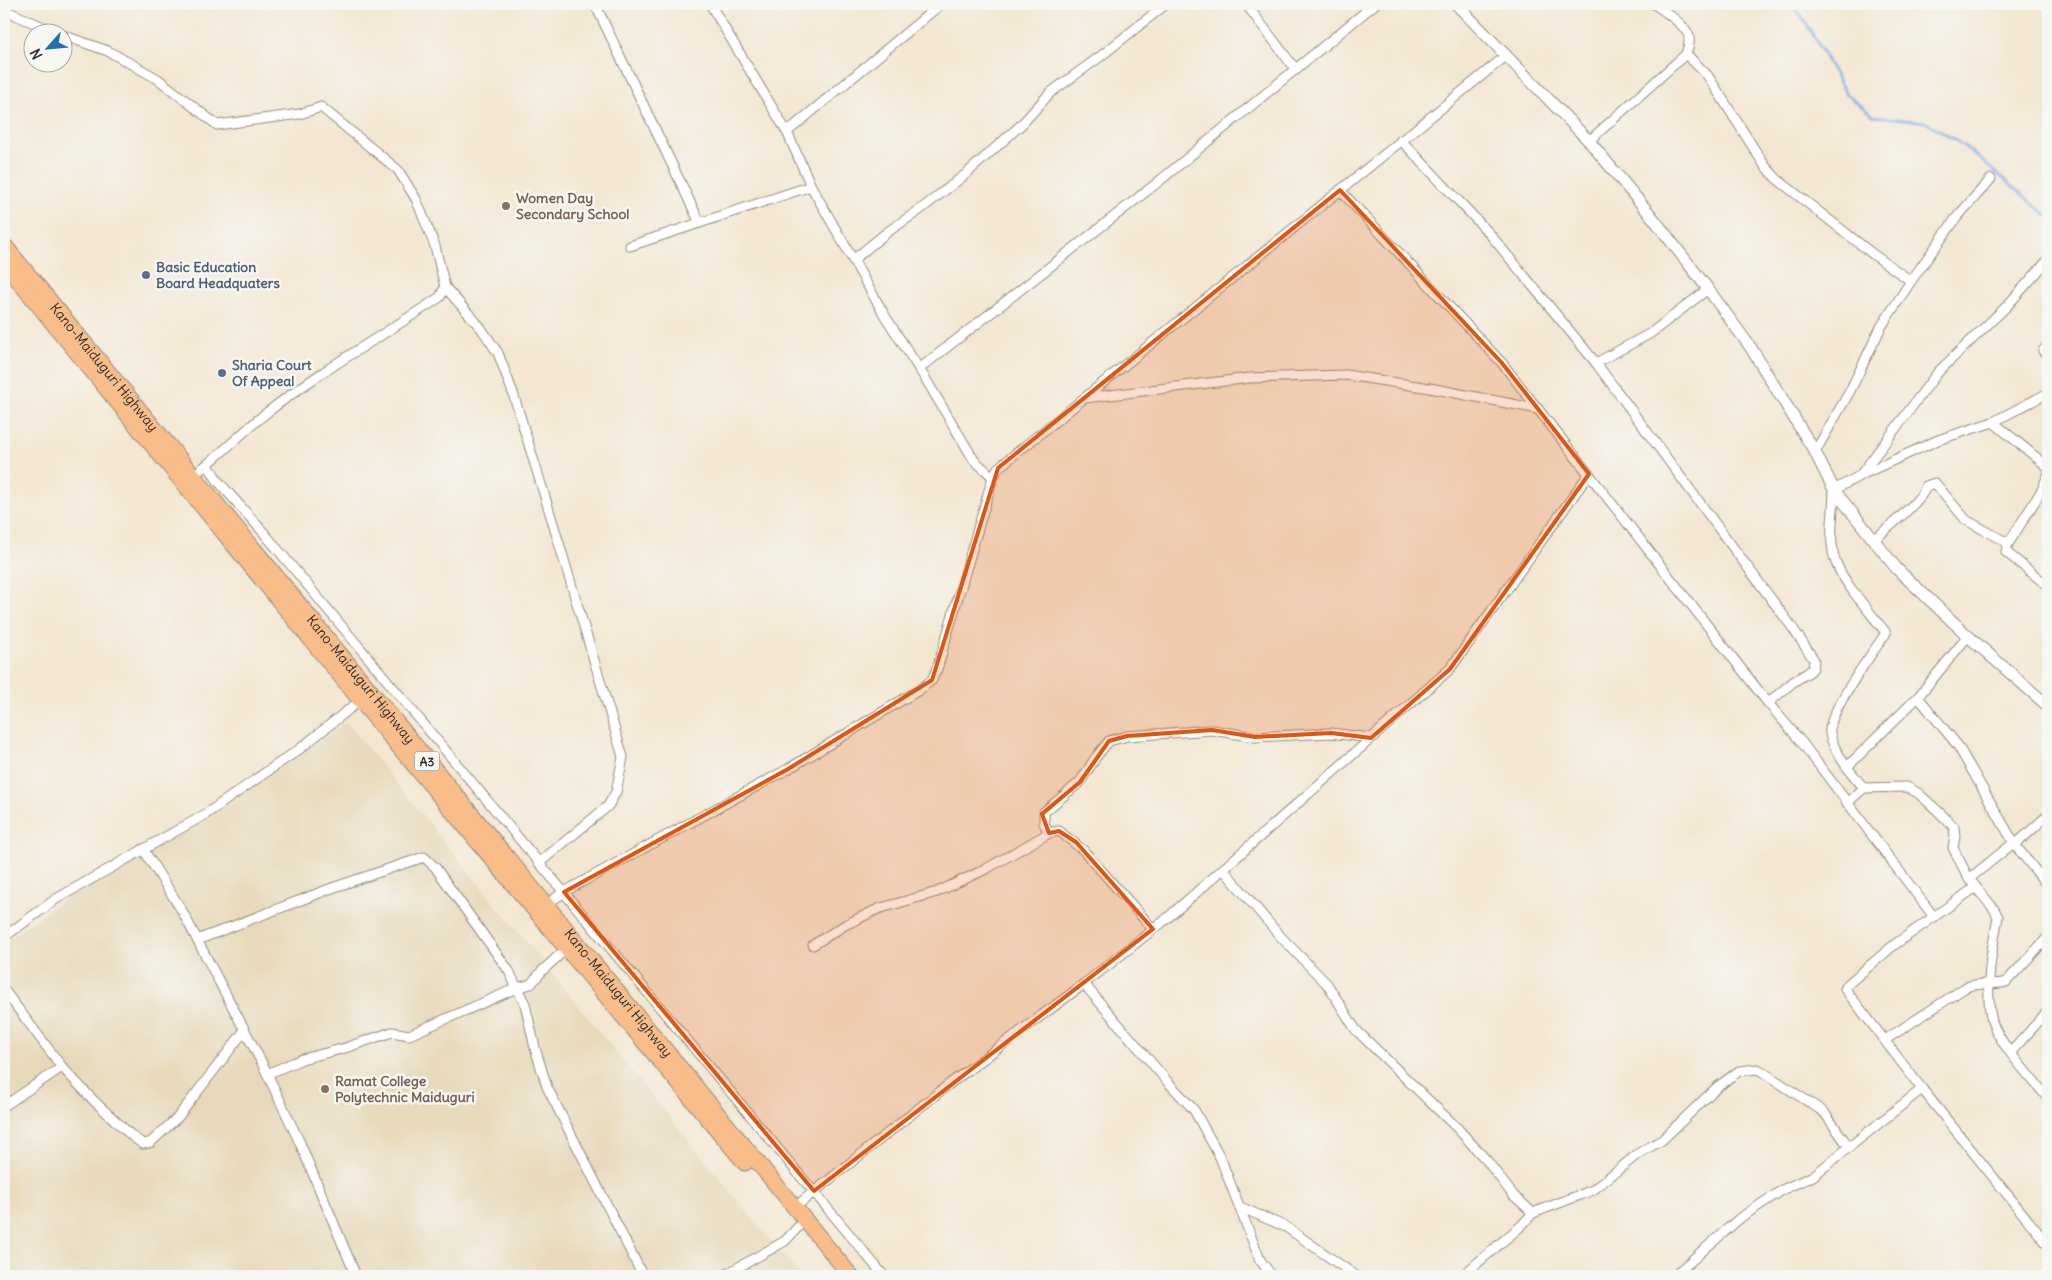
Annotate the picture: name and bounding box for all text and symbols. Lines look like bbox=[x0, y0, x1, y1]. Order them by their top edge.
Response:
north arrow bbox=[22, 22, 72, 72]
text: N bbox=[26, 46, 47, 62]
place label: Women Day Secondary School bbox=[516, 189, 629, 223]
marker: Women Day Secondary School bbox=[500, 200, 512, 212]
place label: Basic Education Board Headquaters bbox=[156, 258, 281, 292]
marker: Basic Education Board Headquaters bbox=[140, 269, 152, 281]
street label: Kano-Maiduguri Highway bbox=[46, 299, 162, 435]
place label: Sharia Court Of Appeal bbox=[232, 356, 312, 390]
marker: Sharia Court Of Appeal bbox=[216, 367, 228, 379]
street label: Kano-Maiduguri Highway bbox=[303, 611, 419, 747]
road number: A3 bbox=[414, 751, 440, 770]
street label: Kano-Maiduguri Highway bbox=[560, 925, 677, 1061]
place label: Ramat College Polytechnic Maiduguri bbox=[335, 1072, 475, 1106]
marker: Ramat College Polytechnic Maiduguri bbox=[319, 1083, 331, 1095]

